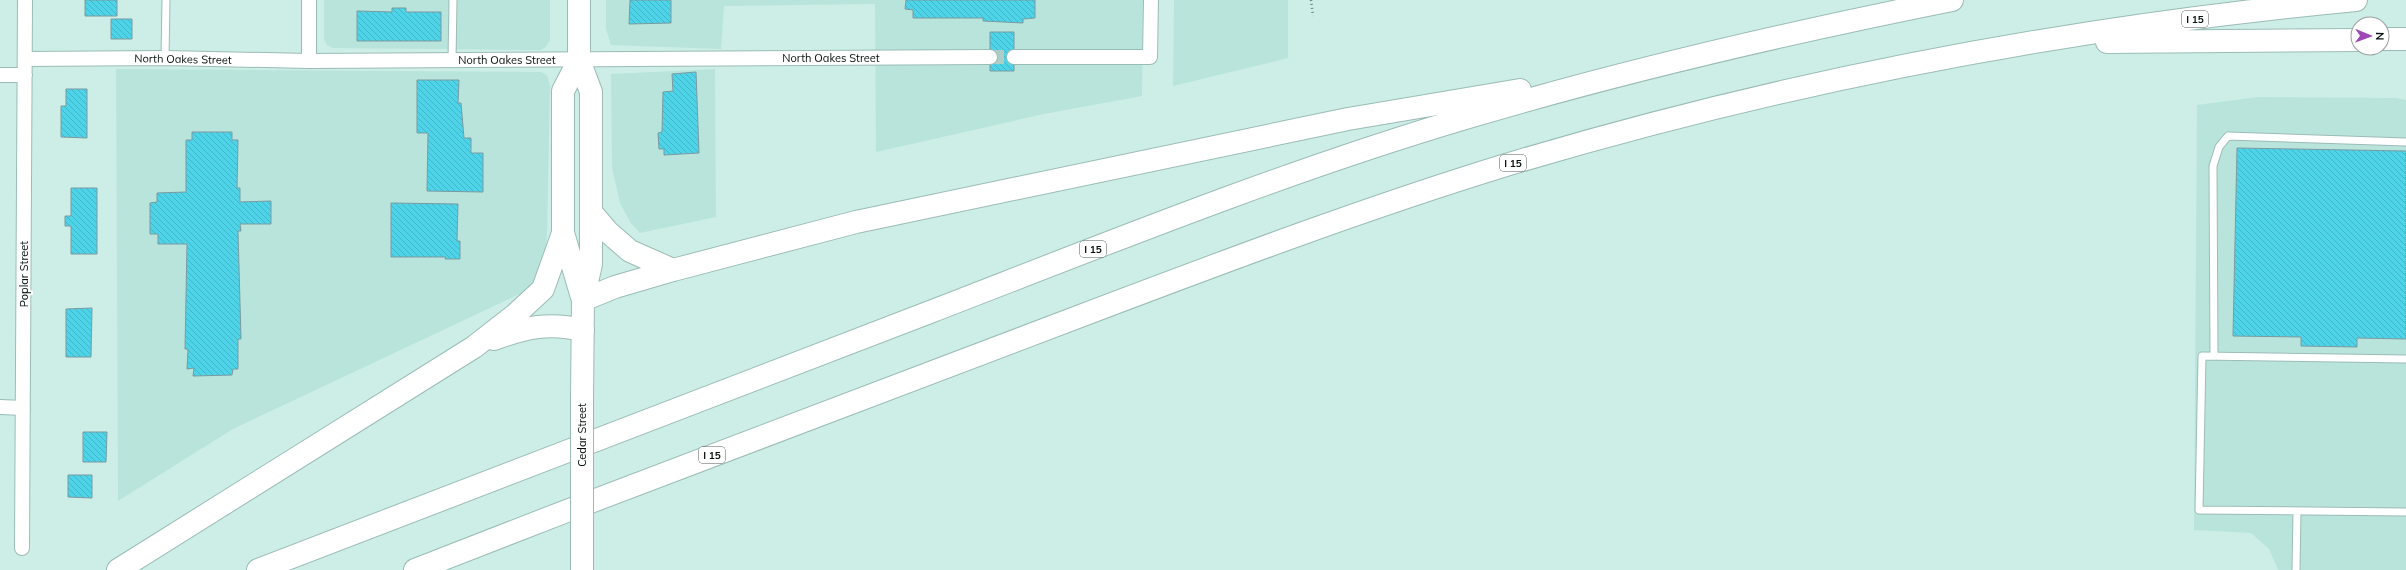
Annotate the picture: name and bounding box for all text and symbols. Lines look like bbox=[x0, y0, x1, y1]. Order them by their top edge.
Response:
road number: I 15 bbox=[2182, 11, 2208, 27]
north arrow bbox=[2350, 16, 2390, 56]
text: N bbox=[2373, 32, 2387, 40]
street label: North Oakes Street bbox=[134, 51, 232, 67]
street label: North Oakes Street bbox=[782, 51, 880, 65]
street label: North Oakes Street bbox=[458, 53, 556, 67]
road number: I 15 bbox=[1500, 155, 1526, 171]
street label: Poplar Street bbox=[17, 241, 31, 307]
road number: I 15 bbox=[1080, 241, 1106, 257]
street label: Cedar Street bbox=[575, 403, 589, 467]
road number: I 15 bbox=[699, 447, 725, 463]

